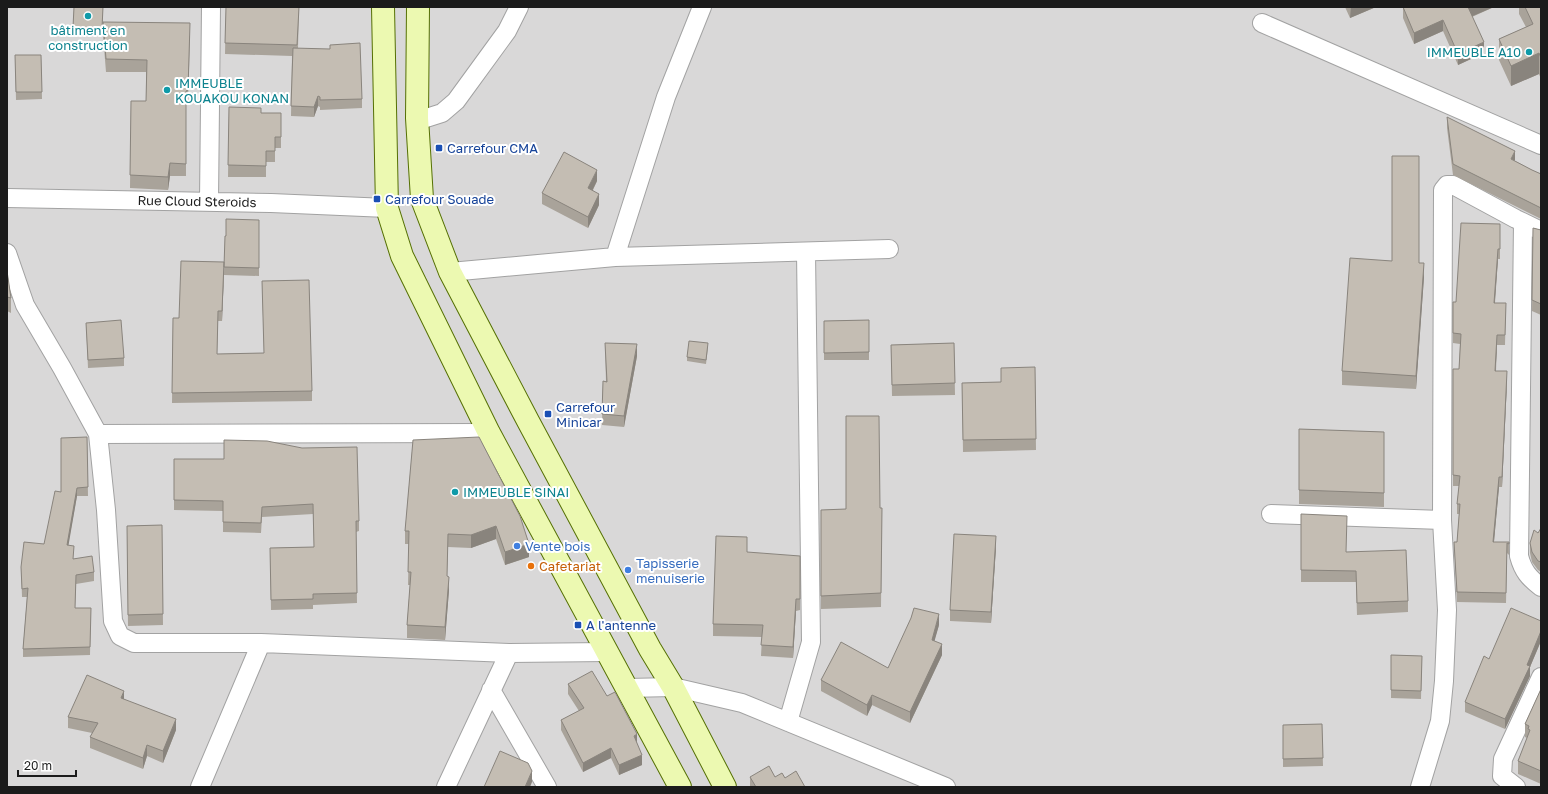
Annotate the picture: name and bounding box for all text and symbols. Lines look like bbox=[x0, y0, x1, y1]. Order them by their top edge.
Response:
marker: bâtiment en construction bbox=[83, 11, 93, 21]
place label: bâtiment en construction bbox=[48, 22, 128, 53]
place label: IMMEUBLE A10 bbox=[1427, 44, 1521, 60]
marker: IMMEUBLE A10 bbox=[1524, 47, 1534, 57]
place label: IMMEUBLE KOUAKOU KONAN bbox=[175, 75, 289, 106]
marker: IMMEUBLE KOUAKOU KONAN bbox=[162, 85, 172, 95]
place label: Carrefour CMA bbox=[447, 140, 538, 156]
marker: Carrefour CMA bbox=[434, 143, 444, 153]
place label: Carrefour Souade bbox=[385, 191, 494, 207]
street label: Rue Cloud Steroids bbox=[137, 192, 257, 210]
marker: Carrefour Souade bbox=[372, 194, 382, 204]
place label: Carrefour Minicar bbox=[556, 399, 615, 430]
marker: Carrefour Minicar bbox=[543, 409, 553, 419]
place label: IMMEUBLE SINAI bbox=[463, 484, 569, 500]
marker: IMMEUBLE SINAI bbox=[450, 487, 460, 497]
place label: Vente bois bbox=[525, 538, 591, 554]
marker: Vente bois bbox=[512, 541, 522, 551]
place label: Tapisserie menuiserie bbox=[636, 555, 705, 586]
place label: Cafetariat bbox=[539, 558, 601, 574]
marker: Cafetariat bbox=[526, 561, 536, 571]
marker: Tapisserie menuiserie bbox=[623, 565, 633, 575]
place label: A l'antenne bbox=[586, 617, 656, 633]
marker: A l'antenne bbox=[573, 620, 583, 630]
scale bar bbox=[18, 752, 76, 778]
text: 20 m bbox=[24, 758, 52, 773]

